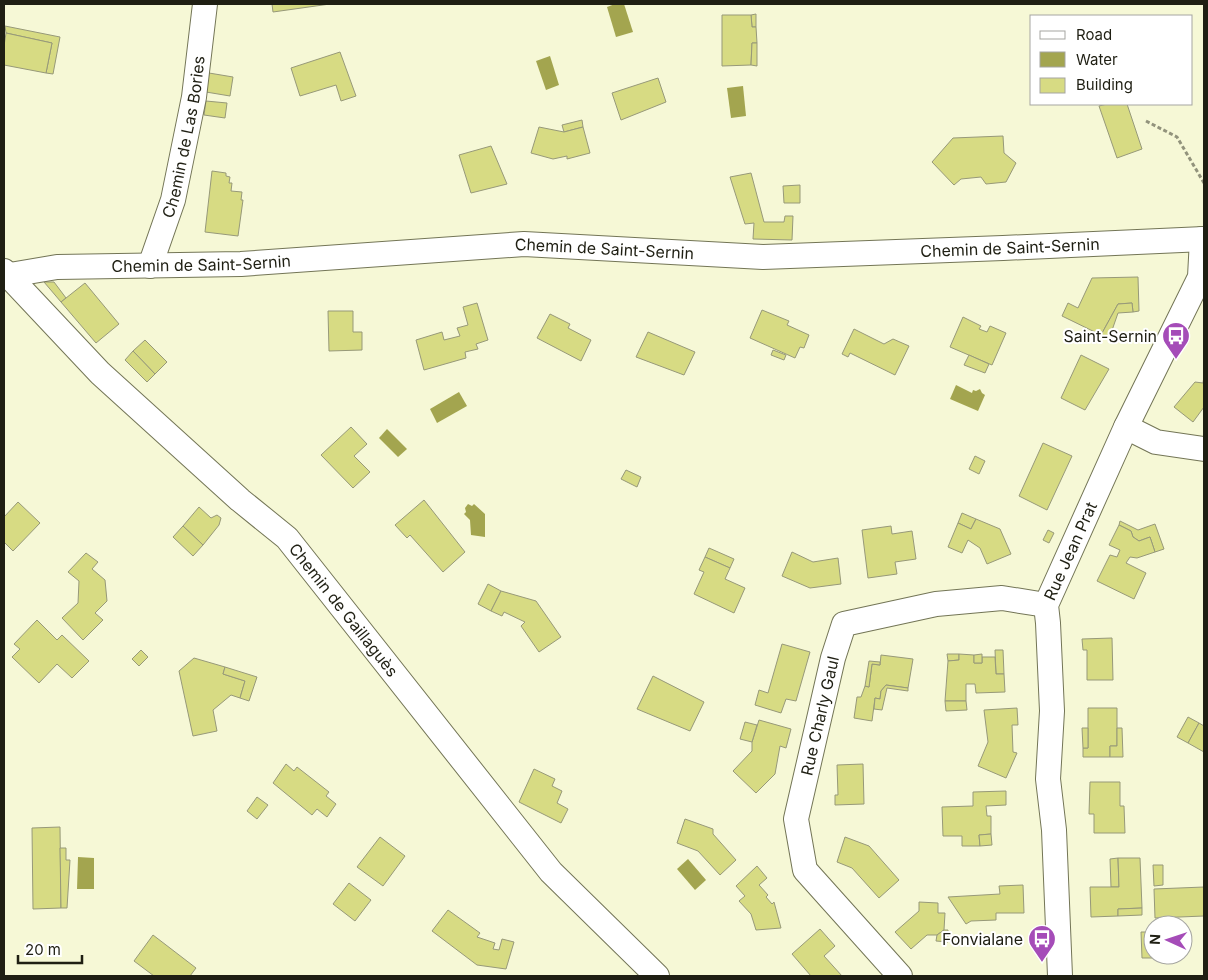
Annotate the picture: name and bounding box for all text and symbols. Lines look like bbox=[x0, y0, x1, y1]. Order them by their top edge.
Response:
legend bbox=[1030, 15, 1193, 105]
text: Road bbox=[1076, 25, 1112, 44]
text: Water bbox=[1076, 50, 1118, 69]
street label: Chemin de Las Bories bbox=[158, 55, 209, 221]
text: Building bbox=[1076, 75, 1133, 94]
street label: Chemin de Saint-Sernin bbox=[514, 234, 695, 263]
street label: Chemin de Saint-Sernin bbox=[920, 234, 1100, 261]
street label: Chemin de Saint-Sernin bbox=[111, 251, 292, 276]
bus stop icon: Saint-Sernin bbox=[1161, 321, 1191, 360]
place label: Saint-Sernin bbox=[1063, 326, 1157, 346]
street label: Rue Jean Prat bbox=[1039, 499, 1101, 603]
street label: Chemin de Gaillaguès bbox=[285, 539, 403, 681]
street label: Rue Charly Gaul bbox=[796, 654, 843, 777]
north arrow bbox=[1143, 915, 1193, 965]
bus stop icon: Fonvialane bbox=[1027, 924, 1057, 963]
place label: Fonvialane bbox=[942, 929, 1023, 949]
scale bar bbox=[18, 932, 81, 964]
text: N bbox=[1146, 934, 1163, 945]
text: 20 m bbox=[25, 940, 61, 959]

